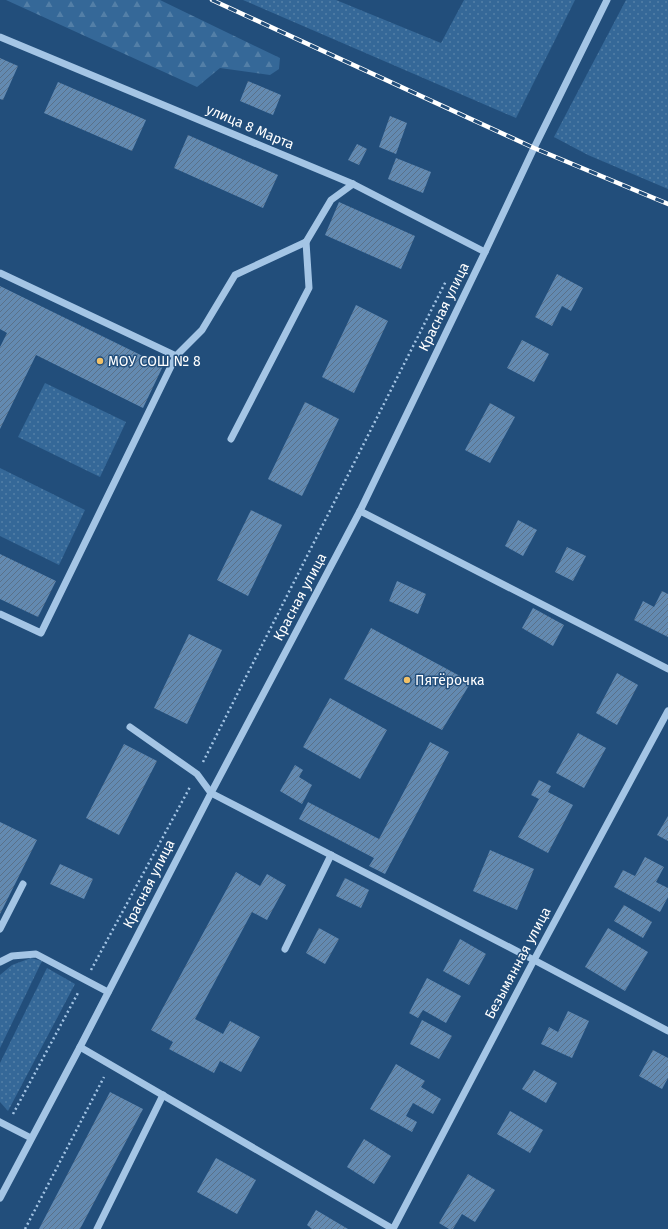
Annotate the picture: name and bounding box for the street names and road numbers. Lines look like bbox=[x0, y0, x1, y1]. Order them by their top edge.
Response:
street label: улица 8 Марта bbox=[203, 101, 297, 153]
street label: Красная улица bbox=[415, 260, 473, 354]
street label: Красная улица bbox=[270, 550, 330, 644]
street label: Красная улица bbox=[119, 837, 179, 931]
street label: Безымянная улица bbox=[481, 904, 555, 1022]

